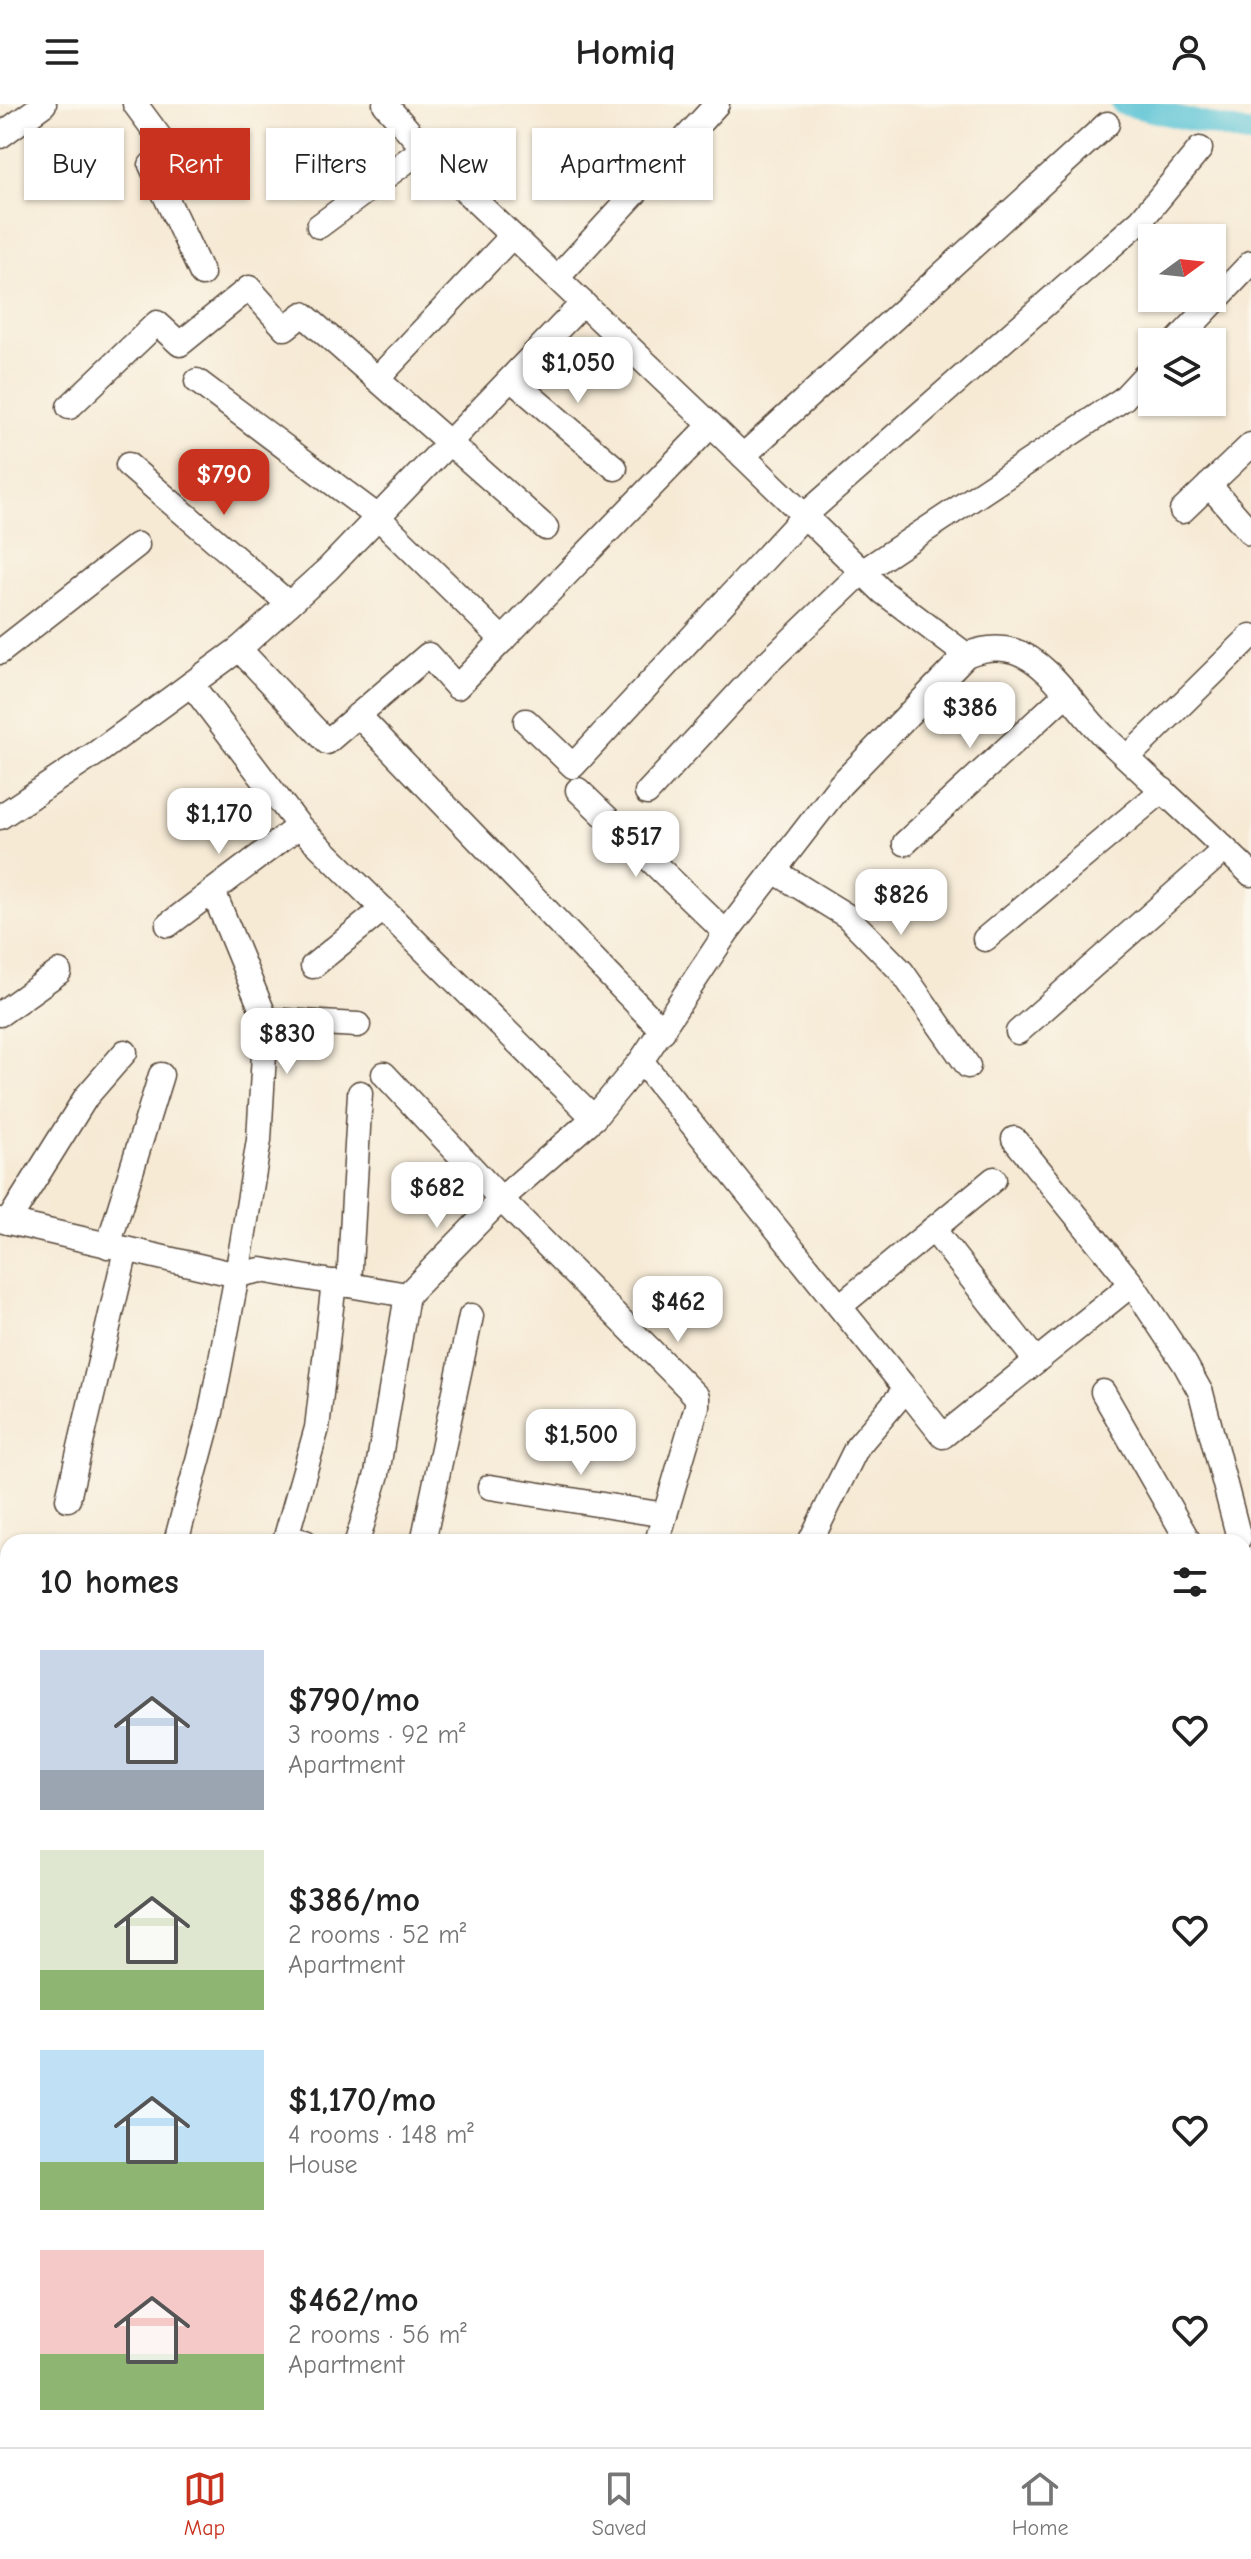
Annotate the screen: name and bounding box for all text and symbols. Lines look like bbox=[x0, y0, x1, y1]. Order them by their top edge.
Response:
icon: menu bbox=[40, 30, 84, 74]
icon: person bbox=[1167, 30, 1211, 74]
text: Homiq bbox=[575, 32, 676, 73]
chip: Buy bbox=[24, 128, 124, 200]
chip: Rent bbox=[140, 128, 250, 200]
chip: Filters bbox=[266, 128, 395, 200]
chip: New bbox=[411, 128, 516, 200]
chip: Apartment bbox=[532, 128, 713, 200]
north arrow bbox=[1138, 224, 1226, 312]
map controls bbox=[1138, 224, 1226, 416]
button: layers bbox=[1138, 328, 1226, 416]
pin: $1,050 bbox=[513, 337, 643, 405]
text: $1,050 bbox=[541, 348, 615, 378]
pin: $790 bbox=[177, 449, 271, 517]
text: $790 bbox=[196, 460, 252, 490]
pin: $386 bbox=[923, 682, 1017, 750]
text: $386 bbox=[942, 693, 998, 723]
pin: $1,170 bbox=[154, 788, 284, 856]
text: $1,170 bbox=[185, 799, 253, 829]
pin: $517 bbox=[589, 811, 683, 879]
text: $517 bbox=[610, 822, 662, 852]
pin: $826 bbox=[854, 869, 948, 937]
text: $826 bbox=[873, 880, 929, 910]
pin: $830 bbox=[240, 1008, 334, 1076]
text: $830 bbox=[259, 1019, 315, 1049]
pin: $682 bbox=[390, 1162, 484, 1230]
text: $682 bbox=[409, 1173, 465, 1203]
pin: $462 bbox=[631, 1276, 725, 1344]
text: $462 bbox=[651, 1287, 705, 1317]
pin: $1,500 bbox=[516, 1409, 646, 1477]
text: $1,500 bbox=[544, 1420, 618, 1450]
icon: filters bbox=[1168, 1560, 1212, 1604]
text: 10 homes bbox=[40, 1562, 179, 1602]
text: $790/mo bbox=[288, 1680, 420, 1720]
icon: home bbox=[104, 1682, 200, 1778]
icon: heart bbox=[1168, 1708, 1212, 1752]
text: 3 rooms · 92 m² bbox=[288, 1720, 466, 1750]
text: Apartment bbox=[288, 1750, 404, 1780]
text: $386/mo bbox=[288, 1880, 420, 1920]
icon: home bbox=[104, 1882, 200, 1978]
icon: heart bbox=[1168, 1908, 1212, 1952]
text: 2 rooms · 52 m² bbox=[288, 1920, 466, 1950]
text: Apartment bbox=[288, 1950, 404, 1980]
text: $1,170/mo bbox=[288, 2080, 436, 2120]
icon: home bbox=[104, 2082, 200, 2178]
icon: heart bbox=[1168, 2108, 1212, 2152]
text: 4 rooms · 148 m² bbox=[288, 2120, 474, 2150]
text: House bbox=[288, 2150, 358, 2180]
text: $462/mo bbox=[288, 2280, 419, 2320]
icon: home bbox=[104, 2282, 200, 2378]
icon: heart bbox=[1168, 2308, 1212, 2352]
text: 2 rooms · 56 m² bbox=[288, 2320, 467, 2350]
text: Apartment bbox=[288, 2350, 404, 2380]
tab: Map bbox=[183, 2467, 227, 2541]
tab: Saved bbox=[592, 2467, 647, 2541]
tab: Home bbox=[1012, 2467, 1068, 2541]

